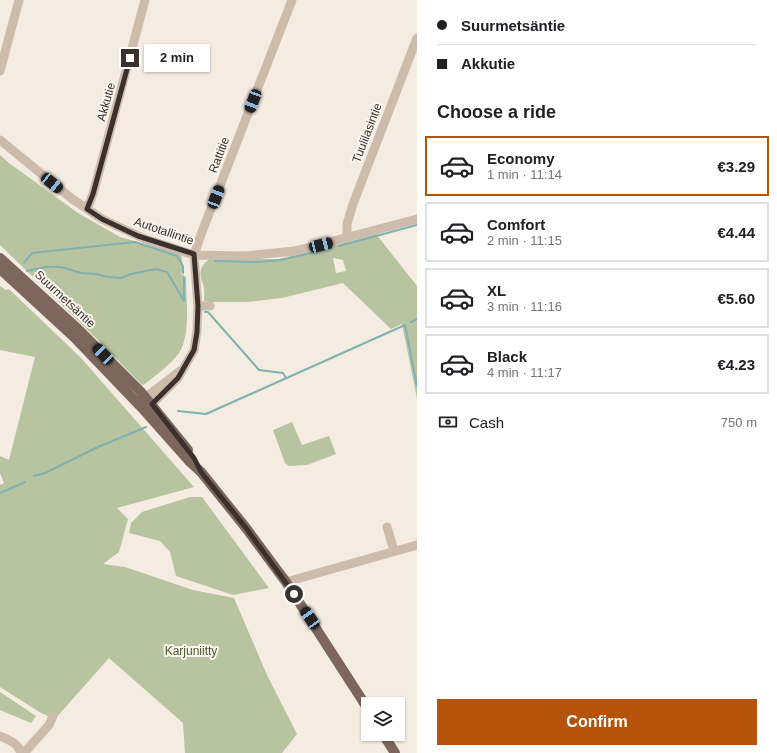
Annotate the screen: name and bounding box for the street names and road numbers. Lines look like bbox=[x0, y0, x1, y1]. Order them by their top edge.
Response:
street label: Akkutie bbox=[94, 81, 118, 123]
street label: Tuulilasintie bbox=[349, 101, 385, 165]
street label: Rattitie bbox=[206, 135, 232, 175]
street label: Autotallintie bbox=[132, 214, 196, 248]
street label: Suurmetsäntie bbox=[32, 267, 98, 331]

